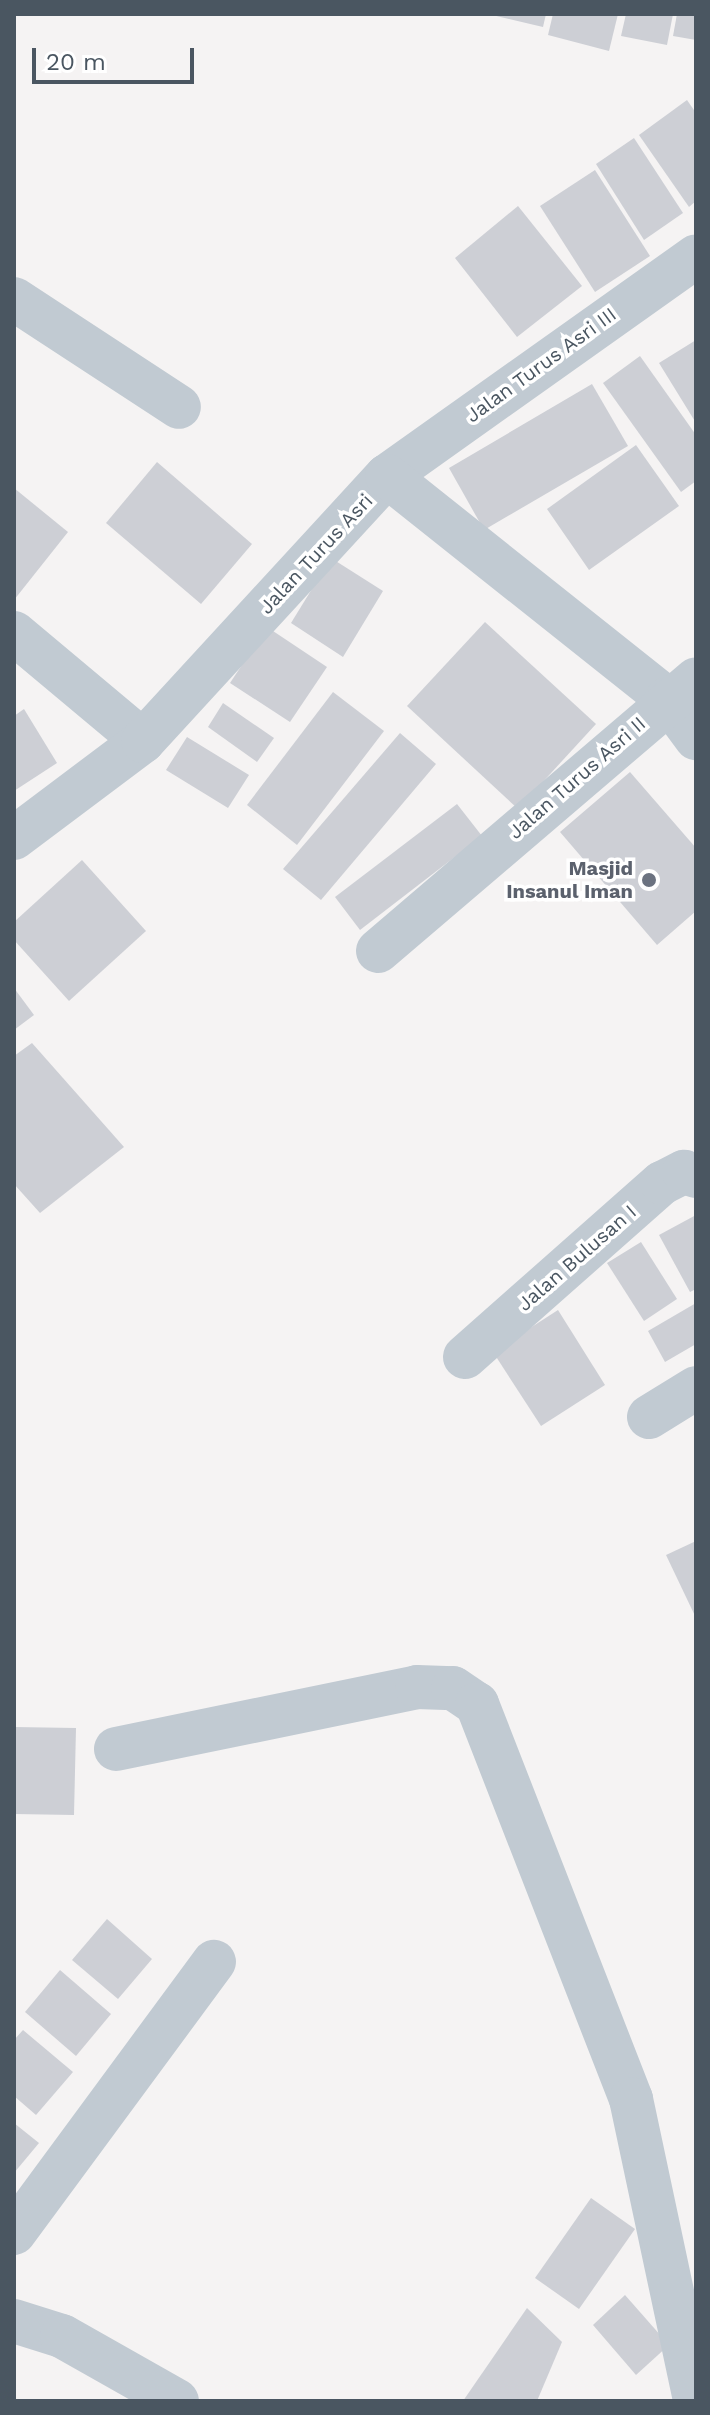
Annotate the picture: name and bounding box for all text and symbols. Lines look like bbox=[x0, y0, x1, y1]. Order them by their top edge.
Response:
scale bar bbox=[36, 32, 198, 82]
text: 20 m bbox=[46, 48, 106, 76]
street label: Jalan Turus Asri III bbox=[460, 302, 622, 428]
street label: Jalan Turus Asri bbox=[254, 488, 378, 620]
street label: Jalan Turus Asri II bbox=[503, 711, 651, 845]
place label: Masjid Insanul Iman bbox=[506, 856, 633, 903]
marker: Masjid Insanul Iman bbox=[640, 871, 658, 889]
street label: Jalan Bulusan I bbox=[513, 1200, 641, 1316]

